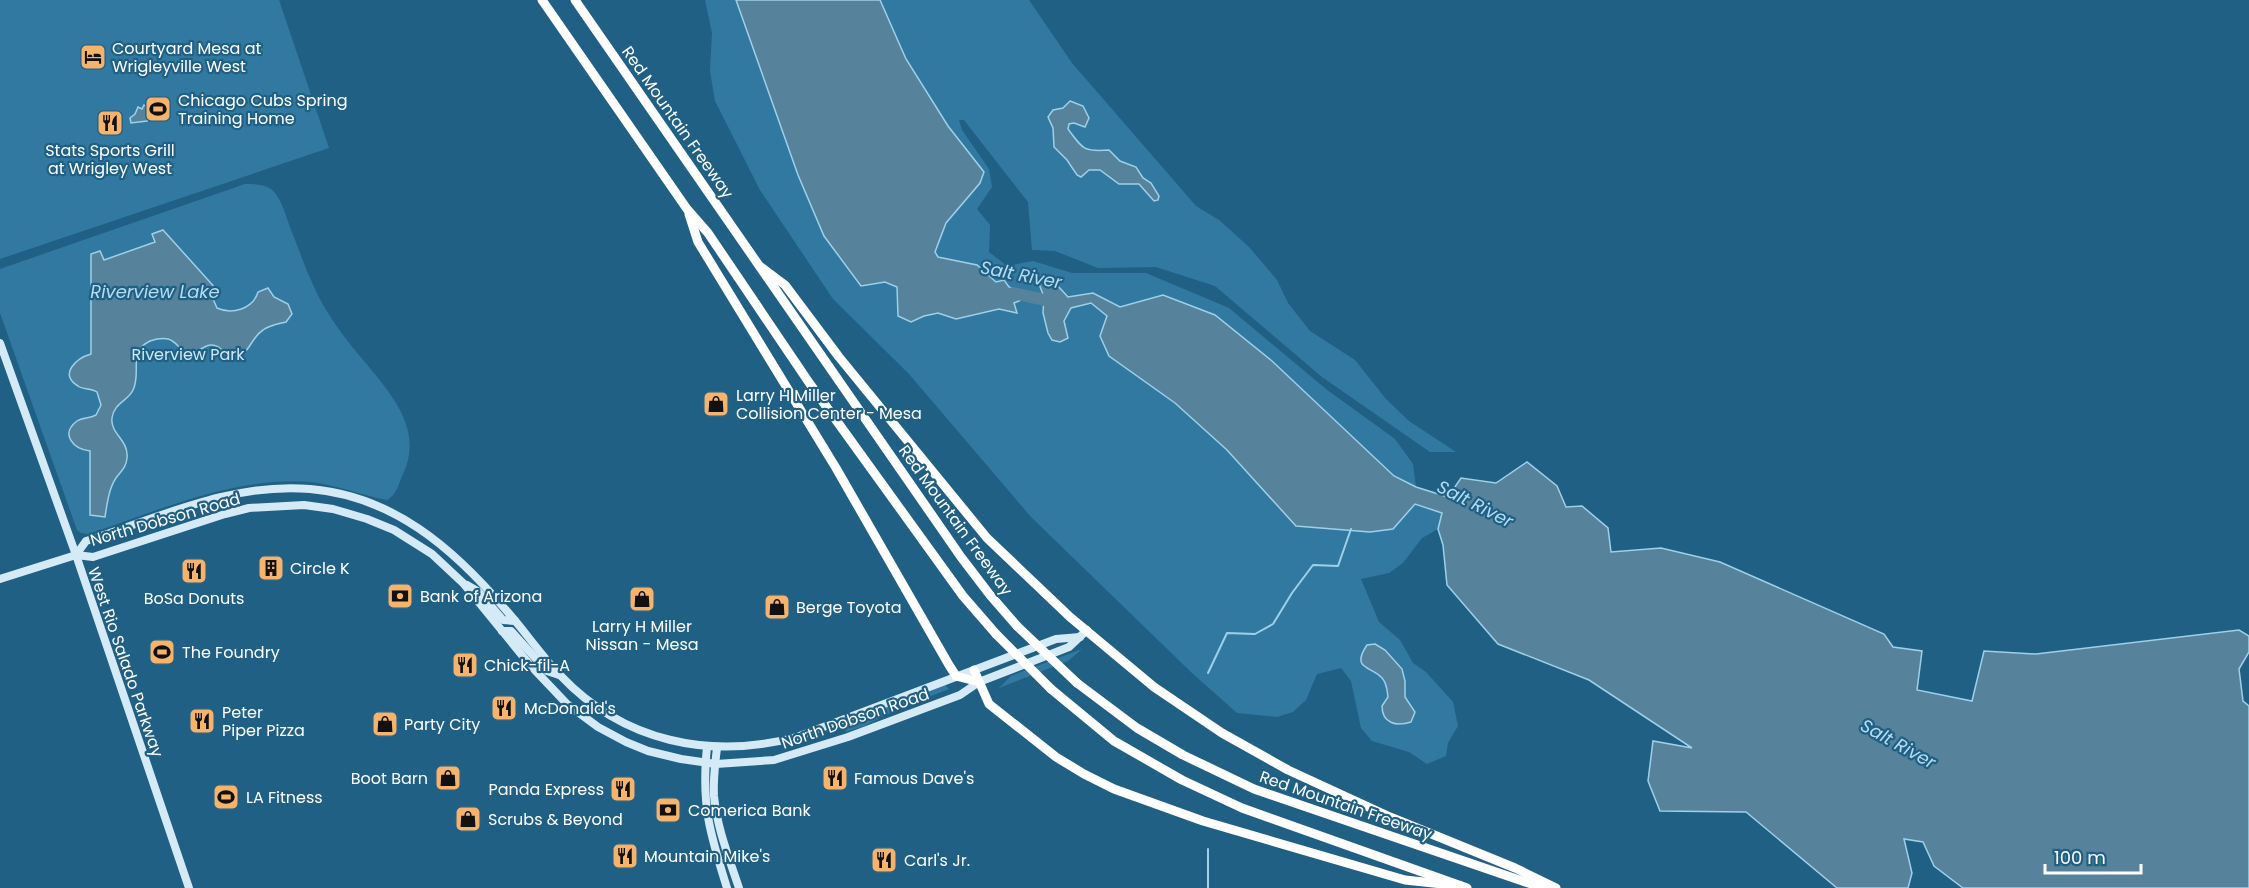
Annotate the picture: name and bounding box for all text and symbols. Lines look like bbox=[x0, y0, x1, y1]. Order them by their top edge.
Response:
place label: Courtyard Mesa at Wrigleyville West bbox=[112, 37, 261, 78]
street label: Red Mountain Freeway bbox=[616, 41, 739, 203]
hotel icon: Courtyard Mesa at Wrigleyville West bbox=[78, 42, 108, 72]
place label: Chicago Cubs Spring Training Home bbox=[178, 89, 348, 130]
sports icon: Chicago Cubs Spring Training Home bbox=[143, 94, 173, 124]
restaurant icon: Stats Sports Grill at Wrigley West bbox=[95, 108, 125, 138]
place label: Stats Sports Grill at Wrigley West bbox=[45, 139, 175, 180]
water label: Salt River bbox=[978, 254, 1065, 295]
water label: Riverview Lake bbox=[90, 279, 220, 304]
park label: Riverview Park bbox=[131, 343, 245, 366]
place label: Larry H Miller Collision Center - Mesa bbox=[736, 384, 922, 425]
shop icon: Larry H Miller Collision Center - Mesa bbox=[701, 389, 731, 419]
street label: Red Mountain Freeway bbox=[893, 440, 1018, 600]
water label: Salt River bbox=[1433, 474, 1519, 534]
street label: North Dobson Road bbox=[88, 487, 243, 552]
building icon: Circle K bbox=[256, 553, 286, 583]
restaurant icon: BoSa Donuts bbox=[179, 556, 209, 586]
place label: Circle K bbox=[290, 557, 350, 580]
street label: West Rio Salado Parkway bbox=[82, 564, 169, 760]
bank icon: Bank of Arizona bbox=[385, 581, 415, 611]
shop icon: Larry H Miller Nissan - Mesa bbox=[627, 584, 657, 614]
place label: Bank of Arizona bbox=[420, 585, 542, 608]
place label: BoSa Donuts bbox=[144, 587, 244, 610]
shop icon: Berge Toyota bbox=[762, 592, 792, 622]
place label: Berge Toyota bbox=[796, 596, 902, 619]
place label: Larry H Miller Nissan - Mesa bbox=[585, 615, 699, 656]
sports icon: The Foundry bbox=[147, 637, 177, 667]
place label: The Foundry bbox=[182, 641, 280, 664]
restaurant icon: Chick-fil-A bbox=[450, 650, 480, 680]
place label: Chick-fil-A bbox=[484, 654, 570, 677]
street label: North Dobson Road bbox=[778, 682, 932, 755]
restaurant icon: McDonald's bbox=[489, 693, 519, 723]
place label: McDonald's bbox=[524, 697, 616, 720]
place label: Peter Piper Pizza bbox=[222, 701, 305, 742]
restaurant icon: Peter Piper Pizza bbox=[187, 706, 217, 736]
shop icon: Party City bbox=[370, 709, 400, 739]
place label: Party City bbox=[404, 713, 480, 736]
water label: Salt River bbox=[1856, 713, 1941, 775]
shop icon: Boot Barn bbox=[433, 763, 463, 793]
restaurant icon: Famous Dave's bbox=[820, 763, 850, 793]
street label: Red Mountain Freeway bbox=[1256, 765, 1435, 846]
place label: Boot Barn bbox=[351, 767, 428, 790]
place label: Famous Dave's bbox=[854, 767, 974, 790]
restaurant icon: Panda Express bbox=[608, 774, 638, 804]
place label: Panda Express bbox=[488, 778, 604, 801]
sports icon: LA Fitness bbox=[211, 782, 241, 812]
place label: LA Fitness bbox=[246, 786, 323, 809]
bank icon: Comerica Bank bbox=[653, 795, 683, 825]
place label: Comerica Bank bbox=[688, 799, 812, 822]
shop icon: Scrubs & Beyond bbox=[453, 804, 483, 834]
place label: Scrubs & Beyond bbox=[488, 808, 623, 831]
scale bar bbox=[2045, 837, 2141, 875]
restaurant icon: Mountain Mike's bbox=[610, 841, 640, 871]
place label: Mountain Mike's bbox=[644, 845, 770, 868]
restaurant icon: Carl's Jr. bbox=[869, 845, 899, 875]
text: 100 m bbox=[2054, 845, 2106, 870]
place label: Carl's Jr. bbox=[904, 849, 970, 872]

